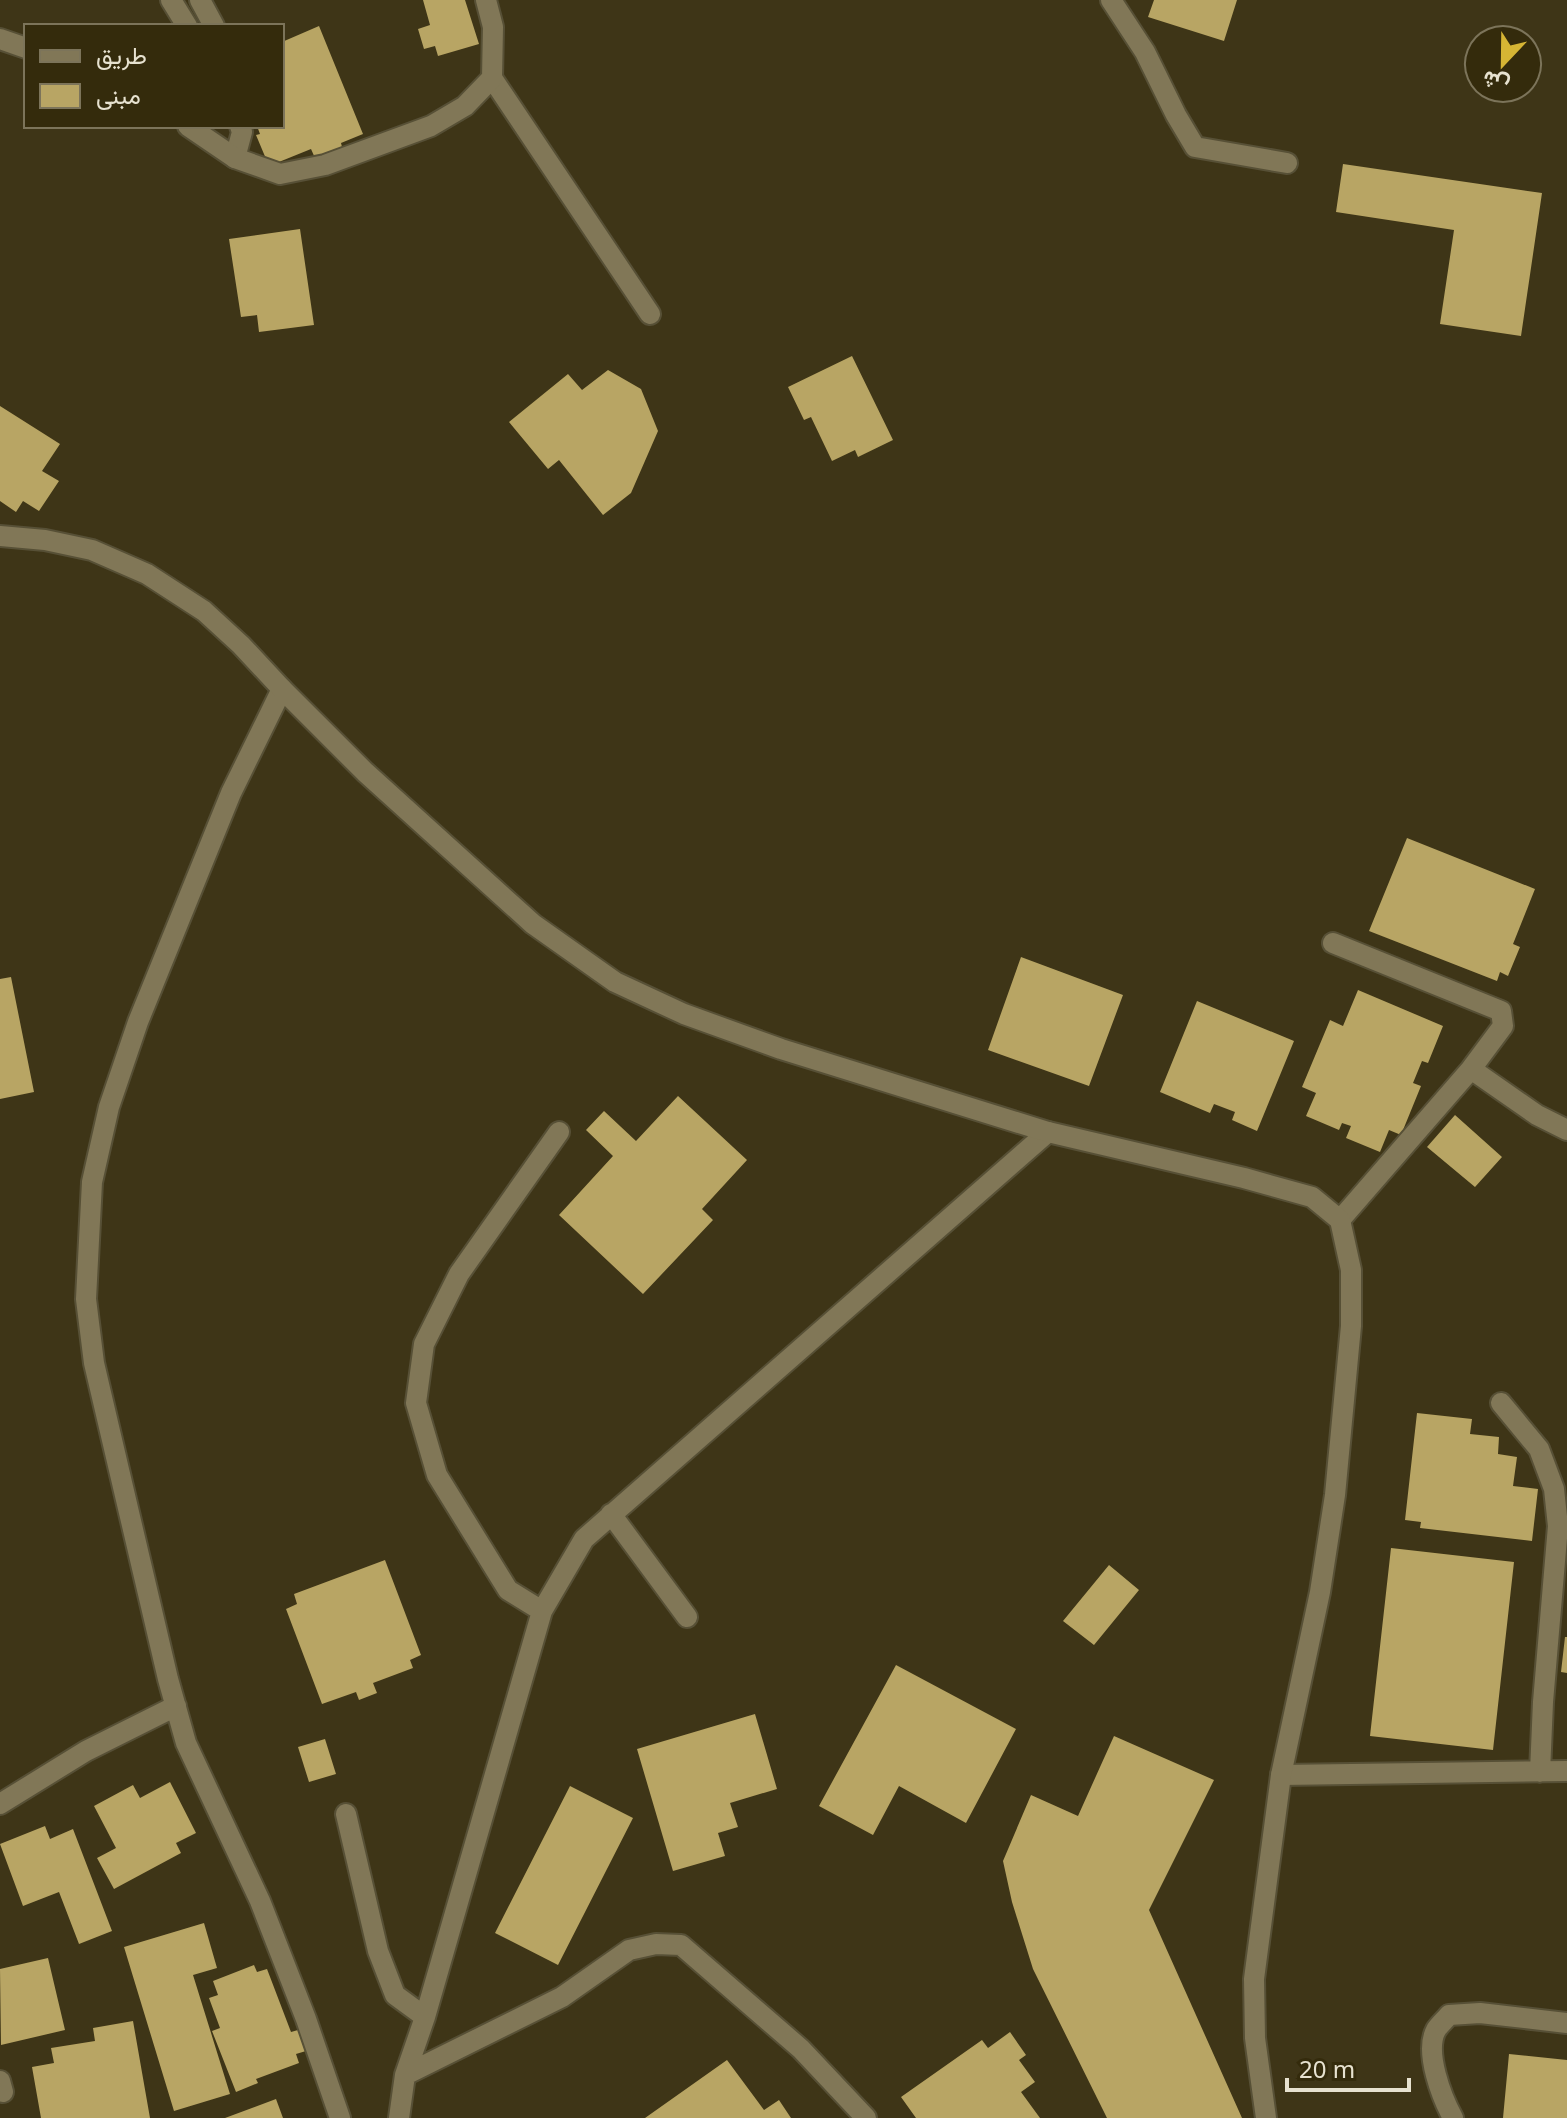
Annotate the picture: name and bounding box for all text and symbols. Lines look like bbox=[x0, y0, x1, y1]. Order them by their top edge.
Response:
legend bbox=[24, 24, 284, 128]
north arrow bbox=[1463, 24, 1543, 104]
text: طريق bbox=[96, 38, 147, 71]
text: ش bbox=[1477, 65, 1513, 102]
text: مبنى bbox=[96, 78, 141, 111]
scale bar bbox=[1287, 2042, 1409, 2092]
text: 20 m bbox=[1299, 2052, 1355, 2085]

